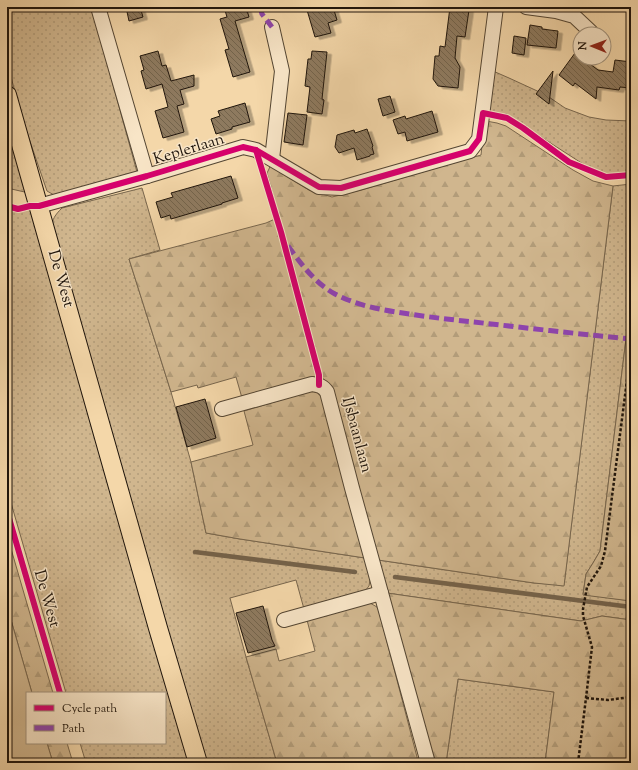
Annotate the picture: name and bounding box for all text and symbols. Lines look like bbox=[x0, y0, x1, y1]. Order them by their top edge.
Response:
north arrow bbox=[572, 26, 612, 66]
text: N bbox=[575, 41, 591, 51]
street label: Keplerlaan bbox=[151, 128, 228, 172]
street label: De West bbox=[41, 247, 79, 311]
street label: IJsbaanlaan bbox=[335, 395, 377, 476]
street label: De West bbox=[27, 567, 65, 631]
legend bbox=[26, 692, 166, 744]
text: Cycle path bbox=[62, 700, 117, 718]
text: Path bbox=[62, 720, 85, 738]

